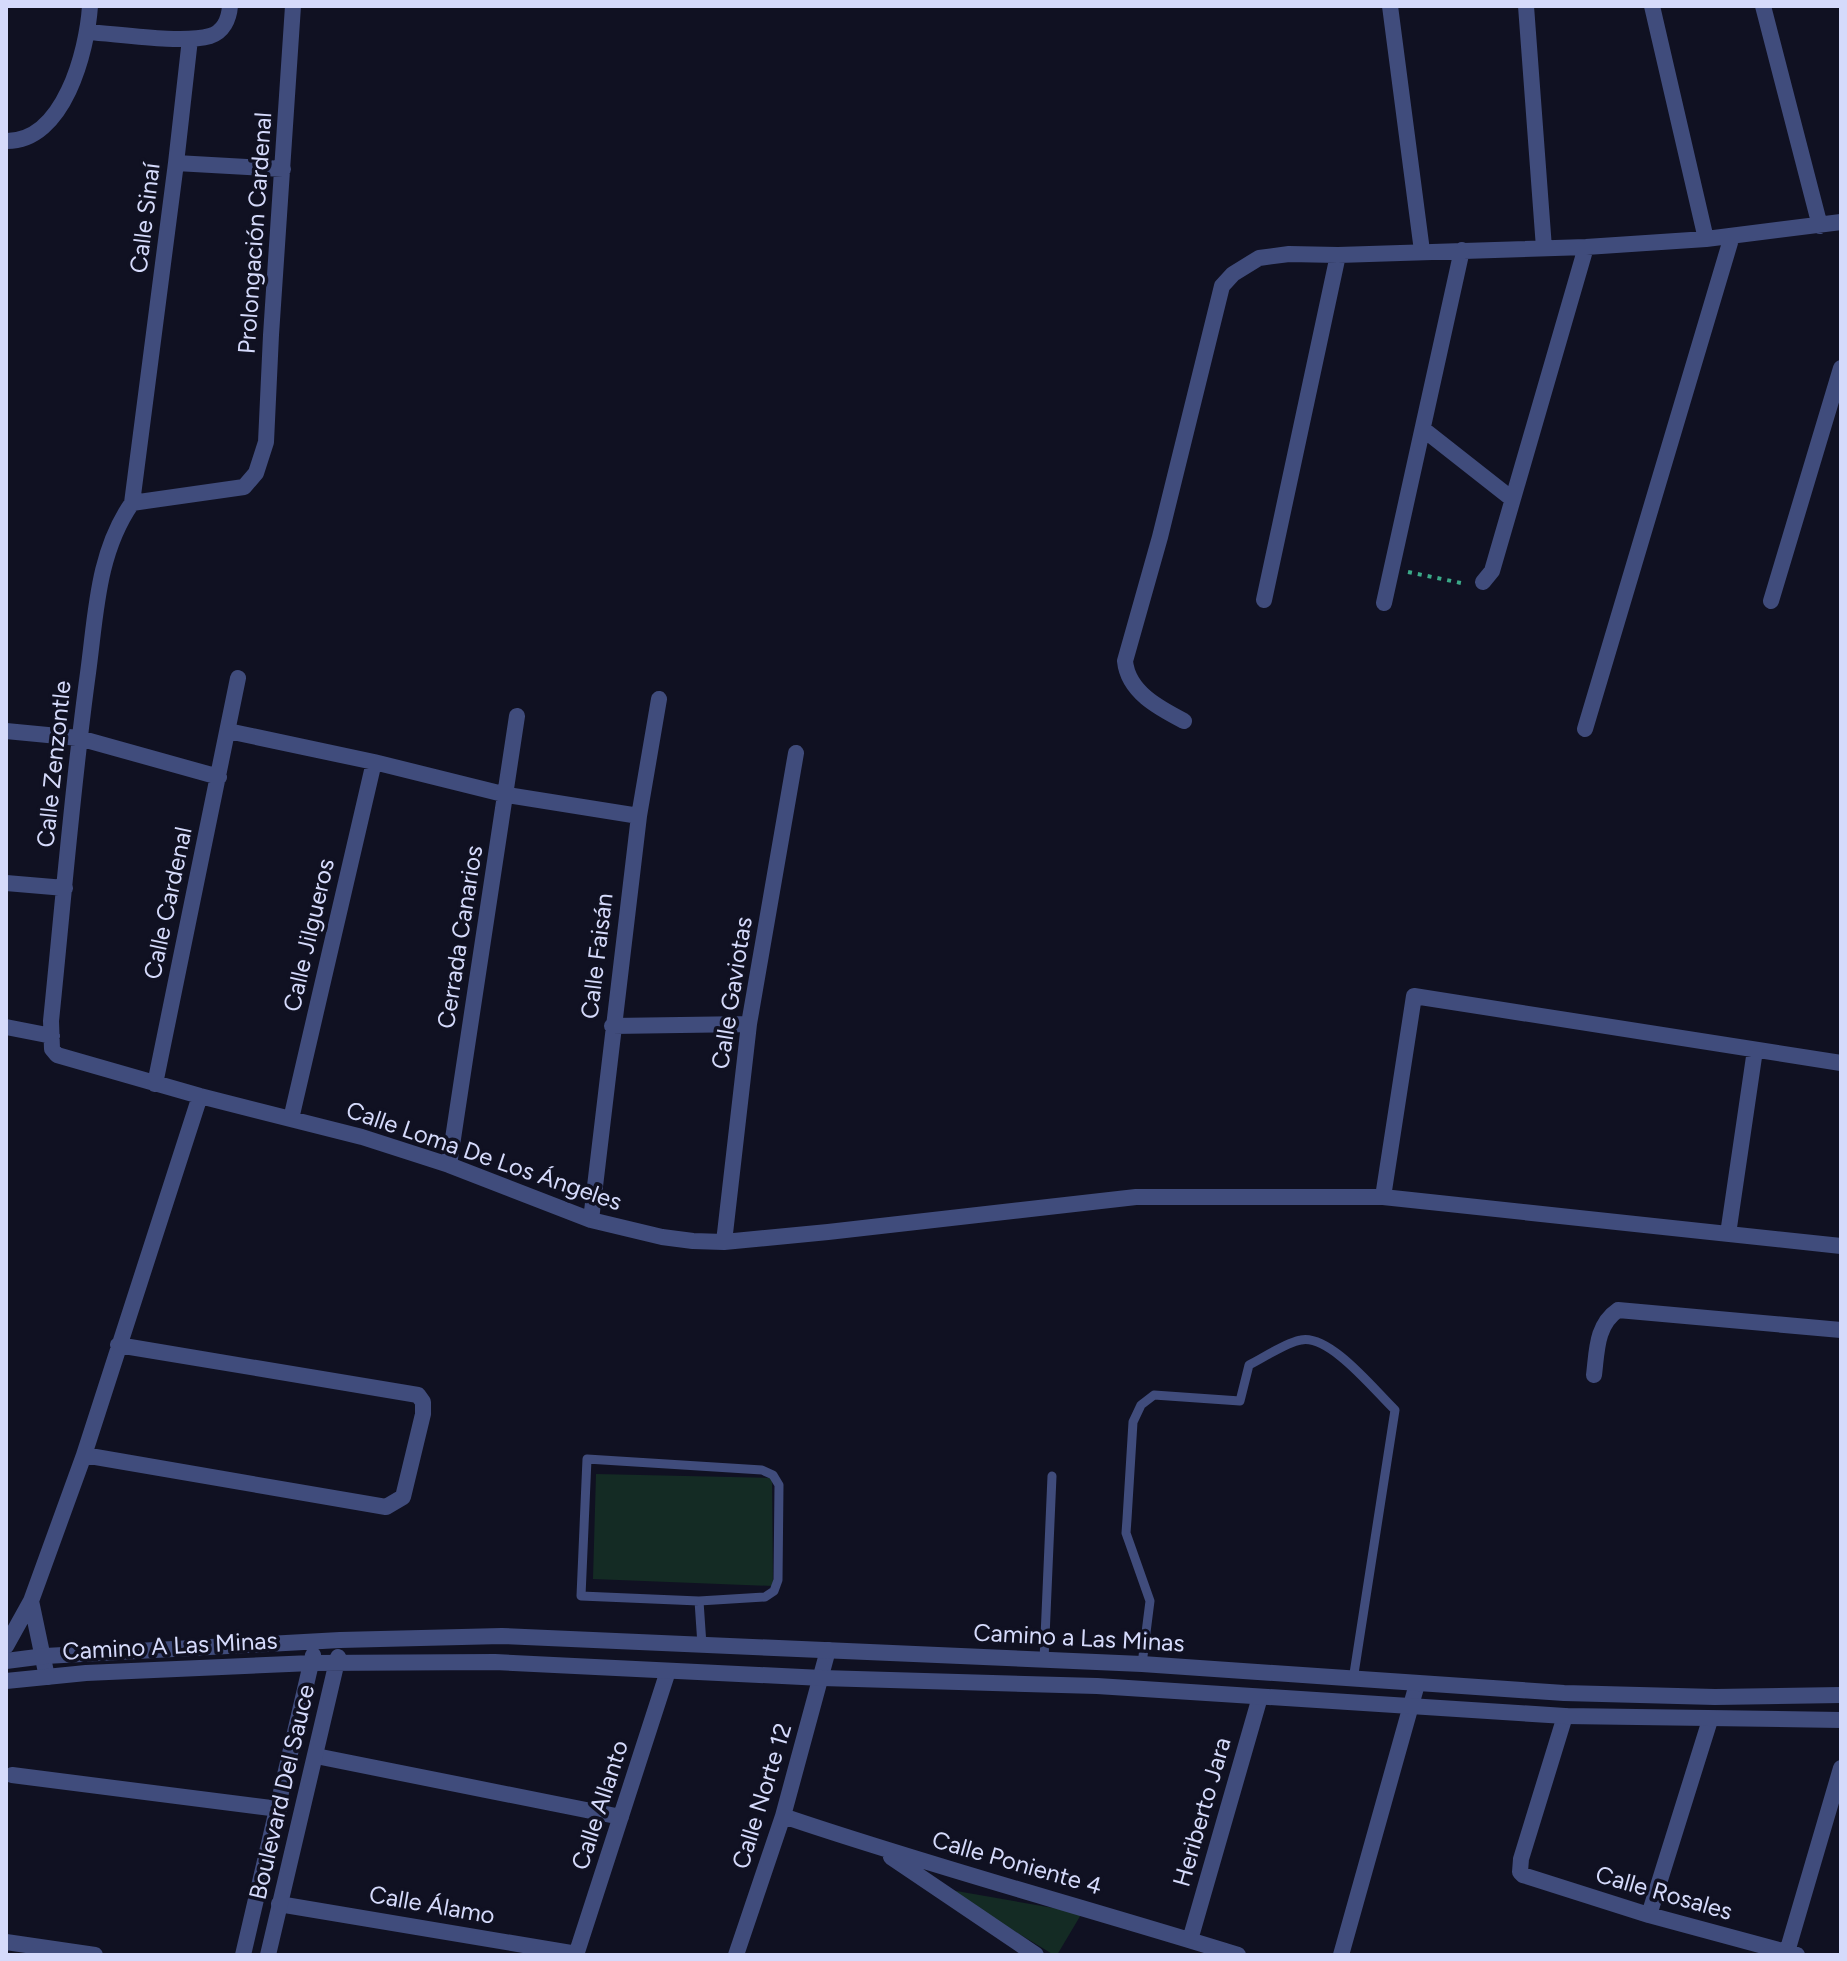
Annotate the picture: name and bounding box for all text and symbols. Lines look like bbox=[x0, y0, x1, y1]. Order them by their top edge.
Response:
street label: Prolongación Cardenal bbox=[232, 111, 277, 355]
street label: Calle Sinaí bbox=[123, 160, 166, 275]
street label: Calle Zenzontle bbox=[30, 679, 77, 849]
street label: Calle Cardenal bbox=[137, 824, 198, 982]
street label: Cerrada Canarios bbox=[431, 843, 488, 1031]
street label: Calle Jilgueros bbox=[277, 856, 340, 1014]
street label: Calle Faisán bbox=[574, 891, 619, 1021]
street label: Calle Gaviotas bbox=[705, 915, 758, 1071]
street label: Calle Loma De Los Ángeles bbox=[343, 1095, 626, 1216]
street label: Camino a Las Minas bbox=[973, 1617, 1185, 1658]
street label: Camino A Las Minas bbox=[62, 1625, 278, 1666]
street label: Boulevard Del Sauce bbox=[243, 1682, 320, 1902]
street label: Calle Norte 12 bbox=[726, 1719, 797, 1872]
street label: Heriberto Jara bbox=[1166, 1734, 1237, 1890]
street label: Calle Allanto bbox=[565, 1736, 634, 1873]
street label: Calle Poniente 4 bbox=[929, 1824, 1105, 1901]
street label: Calle Rosales bbox=[1592, 1859, 1736, 1926]
street label: Calle Álamo bbox=[367, 1879, 497, 1930]

